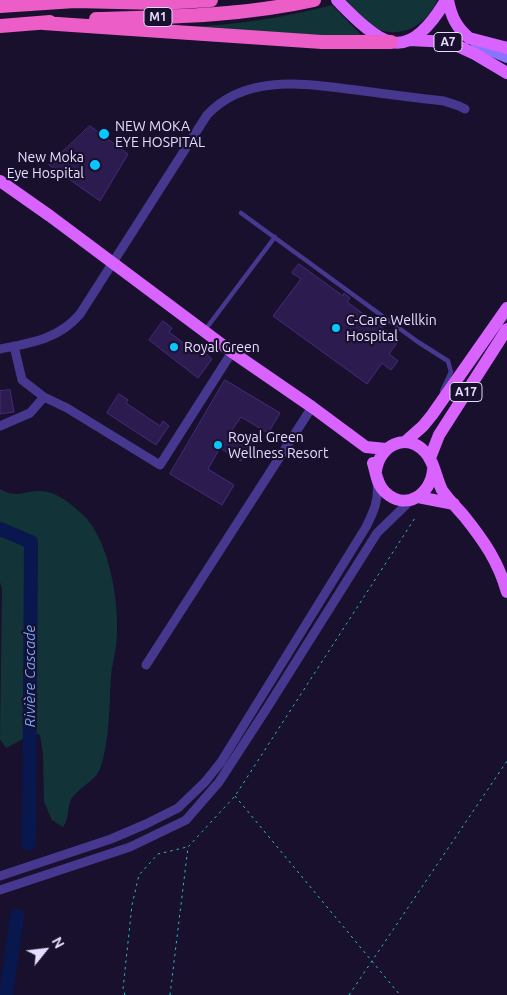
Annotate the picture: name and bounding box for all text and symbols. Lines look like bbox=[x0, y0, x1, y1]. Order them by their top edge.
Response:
road number: M1 bbox=[144, 8, 172, 26]
road number: A7 bbox=[434, 32, 462, 52]
place label: NEW MOKA EYE HOSPITAL bbox=[115, 118, 205, 150]
marker: NEW MOKA EYE HOSPITAL bbox=[97, 127, 111, 141]
place label: New Moka Eye Hospital bbox=[7, 149, 84, 182]
marker: New Moka Eye Hospital bbox=[88, 158, 102, 172]
place label: C-Care Wellkin Hospital bbox=[346, 312, 437, 344]
marker: C-Care Wellkin Hospital bbox=[330, 322, 342, 334]
place label: Royal Green bbox=[184, 339, 260, 355]
marker: Royal Green bbox=[168, 341, 180, 353]
road number: A17 bbox=[450, 382, 482, 402]
place label: Royal Green Wellness Resort bbox=[228, 429, 328, 462]
marker: Royal Green Wellness Resort bbox=[212, 439, 224, 451]
water label: Rivière Cascade bbox=[21, 625, 39, 727]
north arrow bbox=[20, 925, 70, 975]
text: N bbox=[49, 934, 68, 951]

